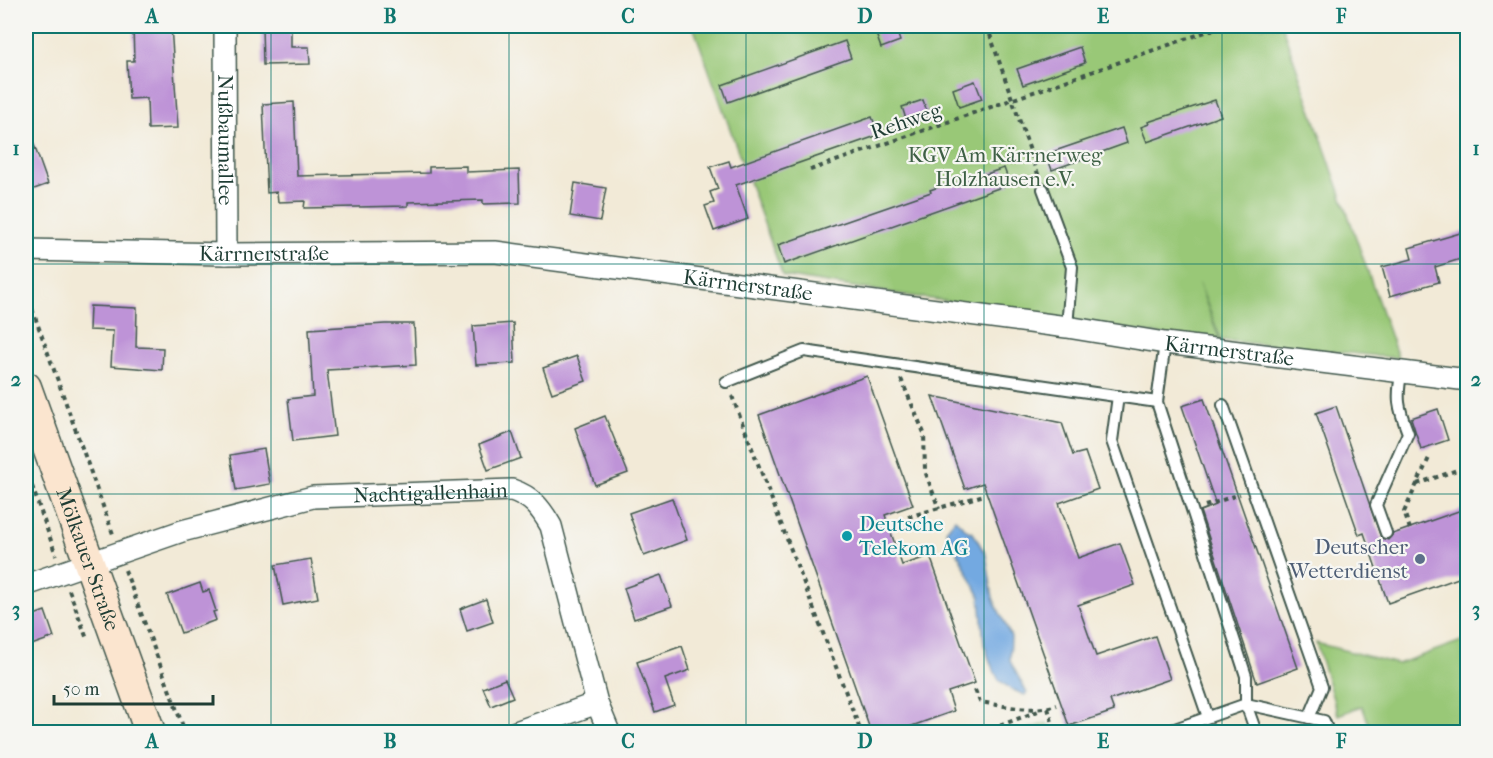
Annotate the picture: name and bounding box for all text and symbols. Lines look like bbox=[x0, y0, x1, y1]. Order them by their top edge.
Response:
text: A bbox=[144, 5, 160, 28]
text: B bbox=[383, 5, 397, 28]
text: C bbox=[621, 5, 635, 28]
text: D bbox=[857, 5, 873, 28]
text: E bbox=[1097, 5, 1109, 28]
text: F bbox=[1335, 5, 1347, 28]
street label: Nußbaumallee bbox=[213, 74, 238, 206]
street label: Rehweg bbox=[867, 97, 945, 144]
text: 1 bbox=[12, 137, 20, 160]
text: 1 bbox=[1472, 137, 1480, 160]
park label: KGV Am Kärrnerweg Holzhausen e.V. bbox=[908, 143, 1103, 191]
street label: Kärrnerstraße bbox=[199, 241, 329, 266]
street label: Kärrnerstraße bbox=[682, 265, 814, 306]
street label: Kärrnerstraße bbox=[1163, 331, 1295, 371]
text: 2 bbox=[11, 368, 21, 391]
text: 2 bbox=[1471, 368, 1481, 391]
street label: Nachtigallenhain bbox=[353, 478, 508, 508]
street label: Mölkauer Straße bbox=[51, 484, 125, 634]
place label: Deutsche Telekom AG bbox=[859, 512, 969, 560]
marker: Deutsche Telekom AG bbox=[840, 529, 854, 543]
place label: Deutscher Wetterdienst bbox=[1288, 535, 1408, 583]
marker: Deutscher Wetterdienst bbox=[1413, 552, 1427, 566]
text: 3 bbox=[12, 598, 20, 621]
text: 3 bbox=[1472, 598, 1480, 621]
scale bar bbox=[54, 668, 213, 706]
text: 50 m bbox=[63, 679, 100, 700]
text: A bbox=[144, 730, 160, 753]
text: B bbox=[383, 730, 397, 753]
text: C bbox=[621, 730, 635, 753]
text: D bbox=[857, 730, 873, 753]
text: E bbox=[1097, 730, 1109, 753]
text: F bbox=[1335, 730, 1347, 753]

